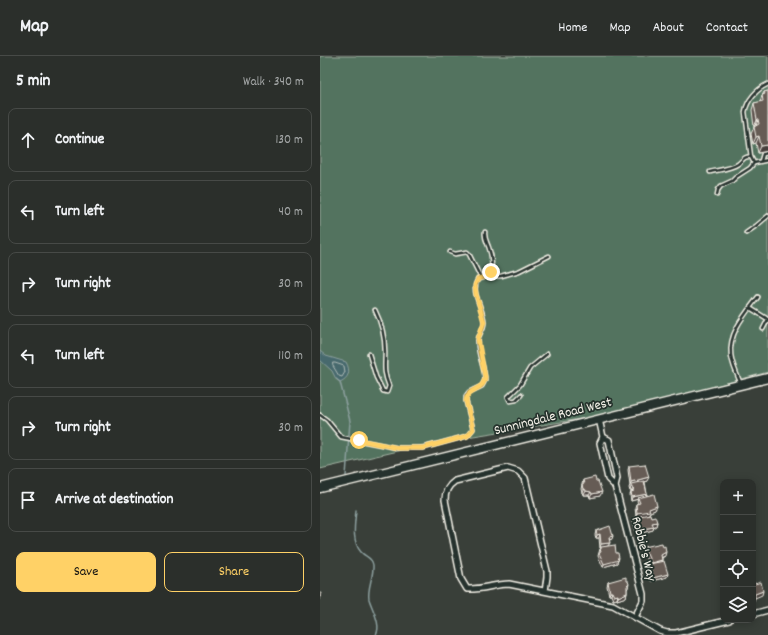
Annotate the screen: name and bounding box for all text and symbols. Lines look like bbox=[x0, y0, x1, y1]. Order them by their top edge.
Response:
text: Map bbox=[20, 14, 49, 41]
text: Home bbox=[558, 18, 587, 38]
text: Map bbox=[609, 18, 631, 38]
text: About bbox=[653, 18, 684, 38]
text: Contact bbox=[706, 18, 748, 38]
text: 5 min bbox=[16, 70, 50, 94]
text: Walk · 340 m bbox=[243, 73, 304, 92]
icon: ahead bbox=[17, 129, 39, 151]
text: Continue bbox=[55, 129, 104, 151]
text: 130 m bbox=[275, 131, 303, 150]
icon: left bbox=[17, 201, 39, 223]
text: Turn left bbox=[55, 201, 104, 223]
text: 40 m bbox=[279, 203, 303, 222]
route end bbox=[482, 263, 500, 281]
icon: right bbox=[17, 273, 39, 295]
text: Turn right bbox=[55, 273, 111, 295]
text: 30 m bbox=[278, 275, 303, 294]
icon: left bbox=[17, 345, 39, 367]
text: Turn left bbox=[55, 345, 104, 367]
text: 110 m bbox=[278, 347, 303, 366]
street label: Sunningdale Road West bbox=[492, 393, 614, 441]
icon: right bbox=[17, 417, 39, 439]
text: Turn right bbox=[55, 417, 111, 439]
text: 30 m bbox=[278, 419, 303, 438]
route start bbox=[350, 431, 368, 449]
map controls bbox=[720, 479, 756, 623]
button: + bbox=[720, 479, 756, 515]
icon: arrive bbox=[17, 489, 39, 511]
text: Arrive at destination bbox=[55, 489, 173, 511]
street label: Robbie's Way bbox=[625, 515, 661, 584]
button: − bbox=[720, 515, 756, 551]
button: locate bbox=[720, 551, 756, 587]
button: Save bbox=[16, 552, 156, 592]
button: Share bbox=[164, 552, 304, 592]
button: layers bbox=[720, 587, 756, 623]

